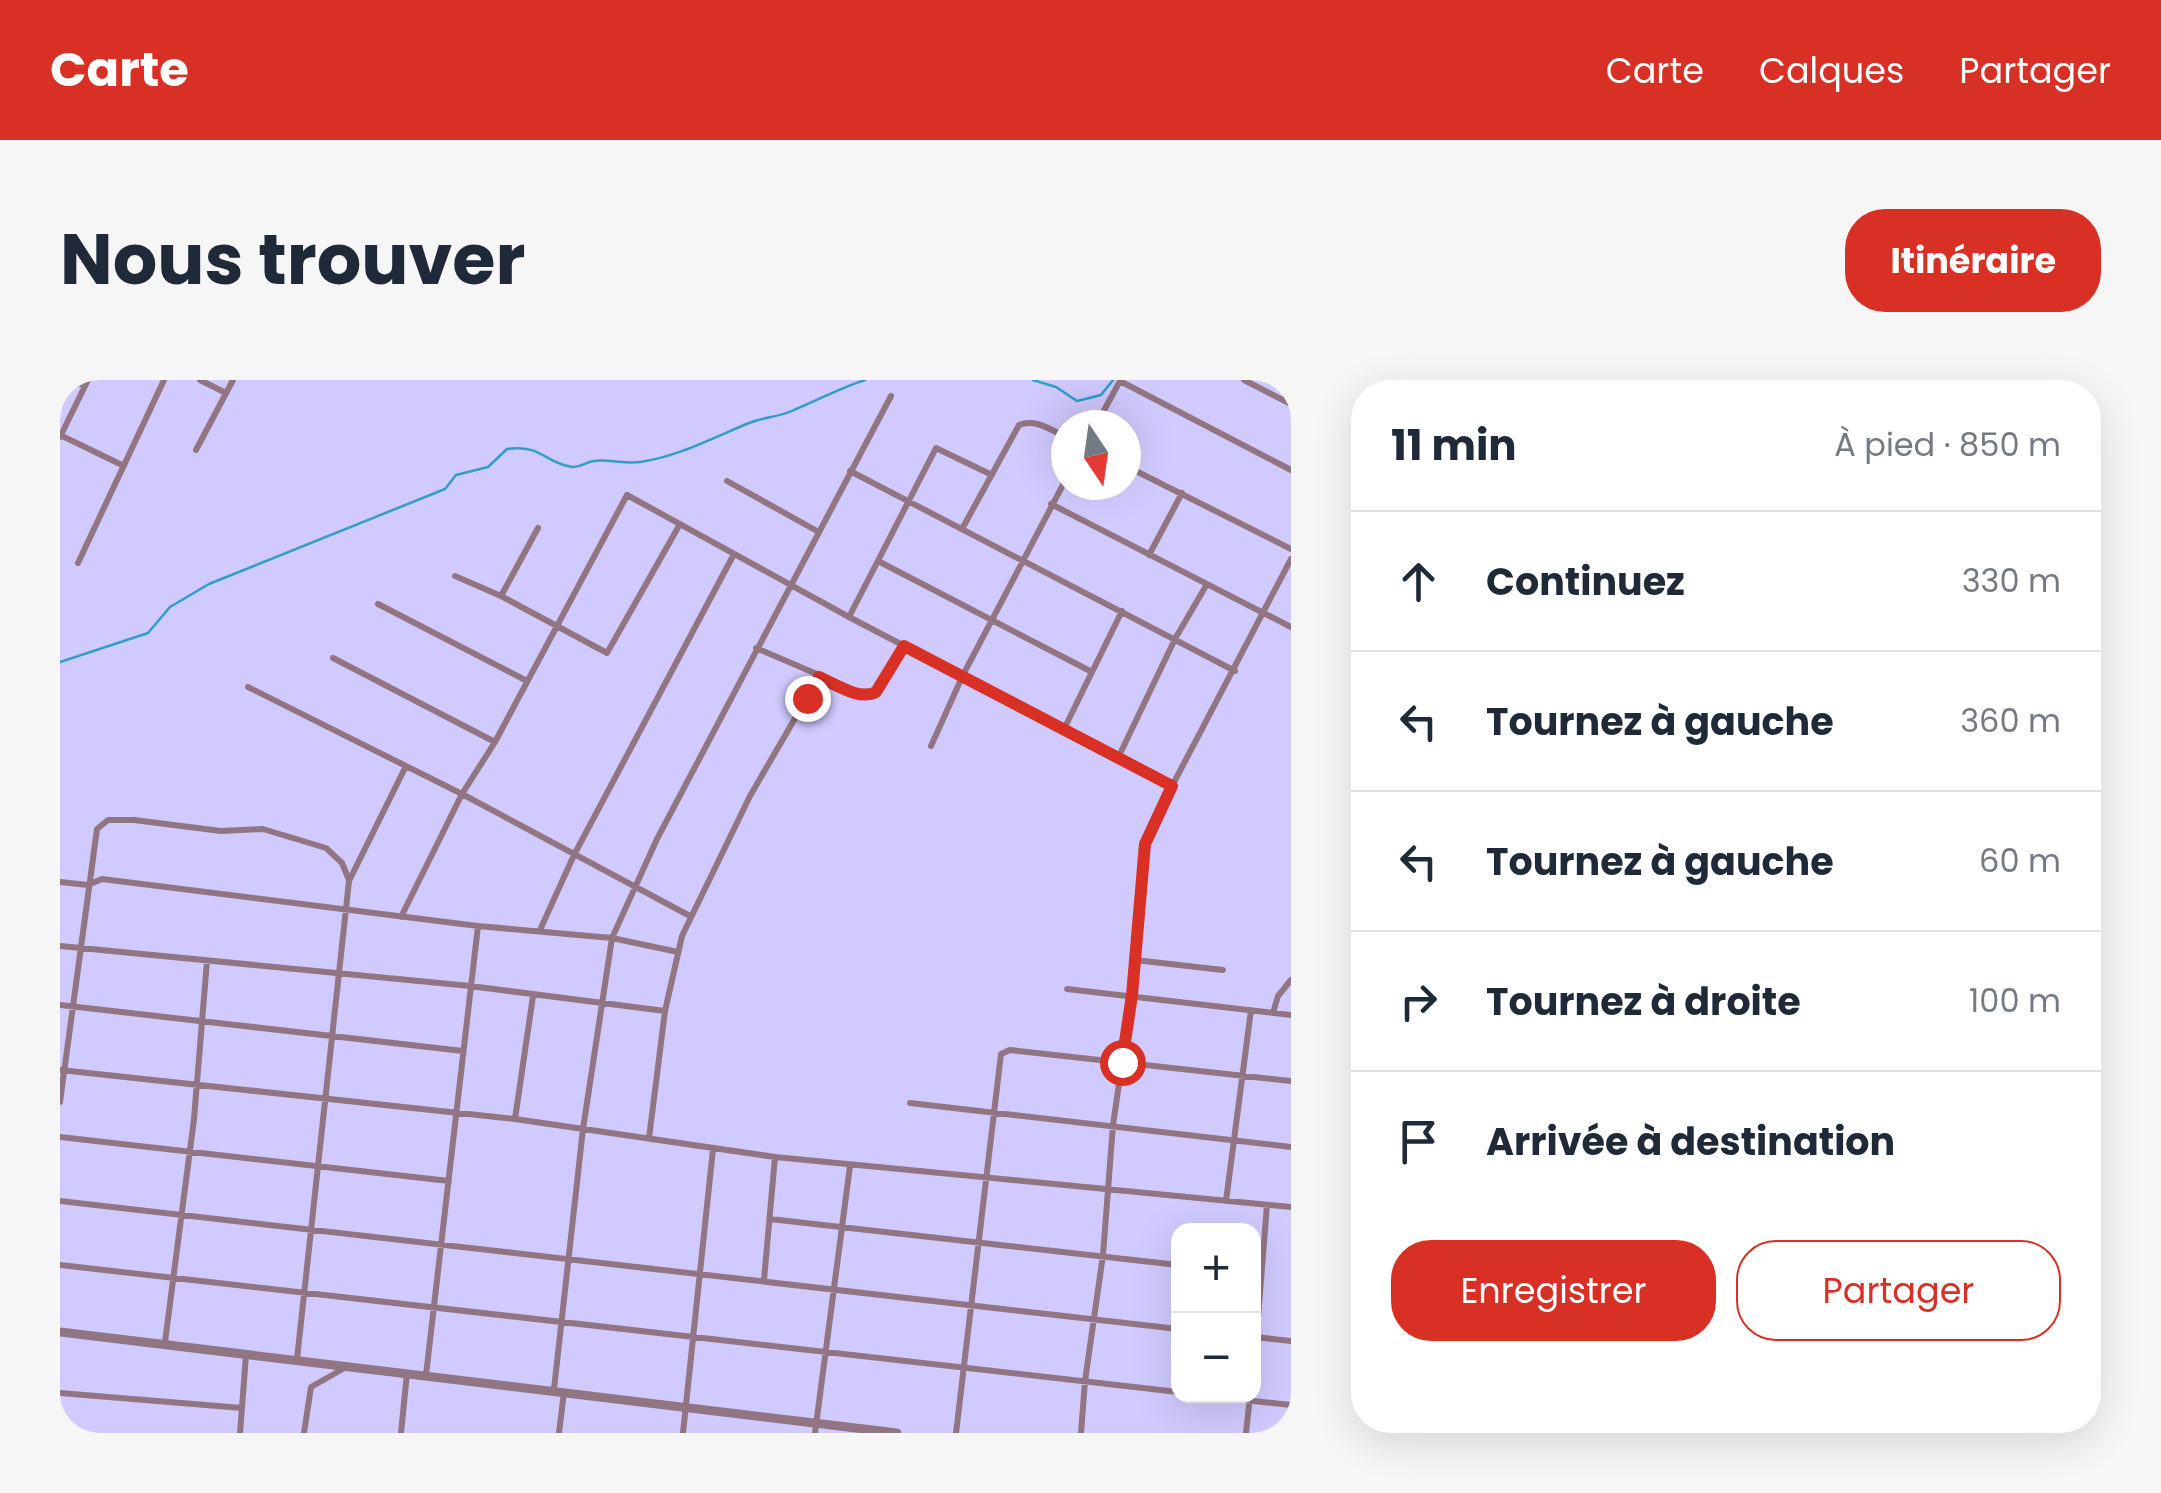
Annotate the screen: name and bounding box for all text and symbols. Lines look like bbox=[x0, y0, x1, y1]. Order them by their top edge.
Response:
text: Carte bbox=[50, 36, 189, 103]
text: Carte bbox=[1606, 46, 1704, 95]
text: Calques bbox=[1759, 46, 1904, 95]
text: Partager bbox=[1959, 46, 2111, 95]
button: Itinéraire bbox=[1845, 209, 2101, 312]
text: Nous trouver bbox=[60, 210, 525, 309]
north arrow bbox=[1051, 410, 1141, 500]
text: 11 min bbox=[1391, 416, 1517, 475]
text: À pied · 850 m bbox=[1834, 422, 2061, 467]
icon: ahead bbox=[1391, 554, 1446, 609]
text: Continuez bbox=[1486, 555, 1685, 608]
text: 330 m bbox=[1962, 558, 2061, 603]
route end bbox=[785, 676, 831, 722]
icon: left bbox=[1391, 694, 1446, 749]
text: Tournez à gauche bbox=[1486, 695, 1834, 748]
text: 360 m bbox=[1960, 698, 2061, 743]
icon: left bbox=[1391, 834, 1446, 889]
text: Tournez à gauche bbox=[1486, 835, 1834, 888]
text: 60 m bbox=[1979, 838, 2061, 883]
icon: right bbox=[1391, 974, 1446, 1029]
text: Tournez à droite bbox=[1486, 975, 1801, 1028]
text: 100 m bbox=[1969, 978, 2061, 1023]
route start bbox=[1100, 1040, 1146, 1086]
icon: arrive bbox=[1391, 1114, 1446, 1169]
text: Arrivée à destination bbox=[1486, 1115, 1895, 1168]
map controls bbox=[1171, 1223, 1261, 1403]
button: + bbox=[1171, 1223, 1261, 1313]
button: Enregistrer bbox=[1391, 1240, 1716, 1341]
button: Partager bbox=[1736, 1240, 2061, 1341]
button: − bbox=[1171, 1313, 1261, 1403]

